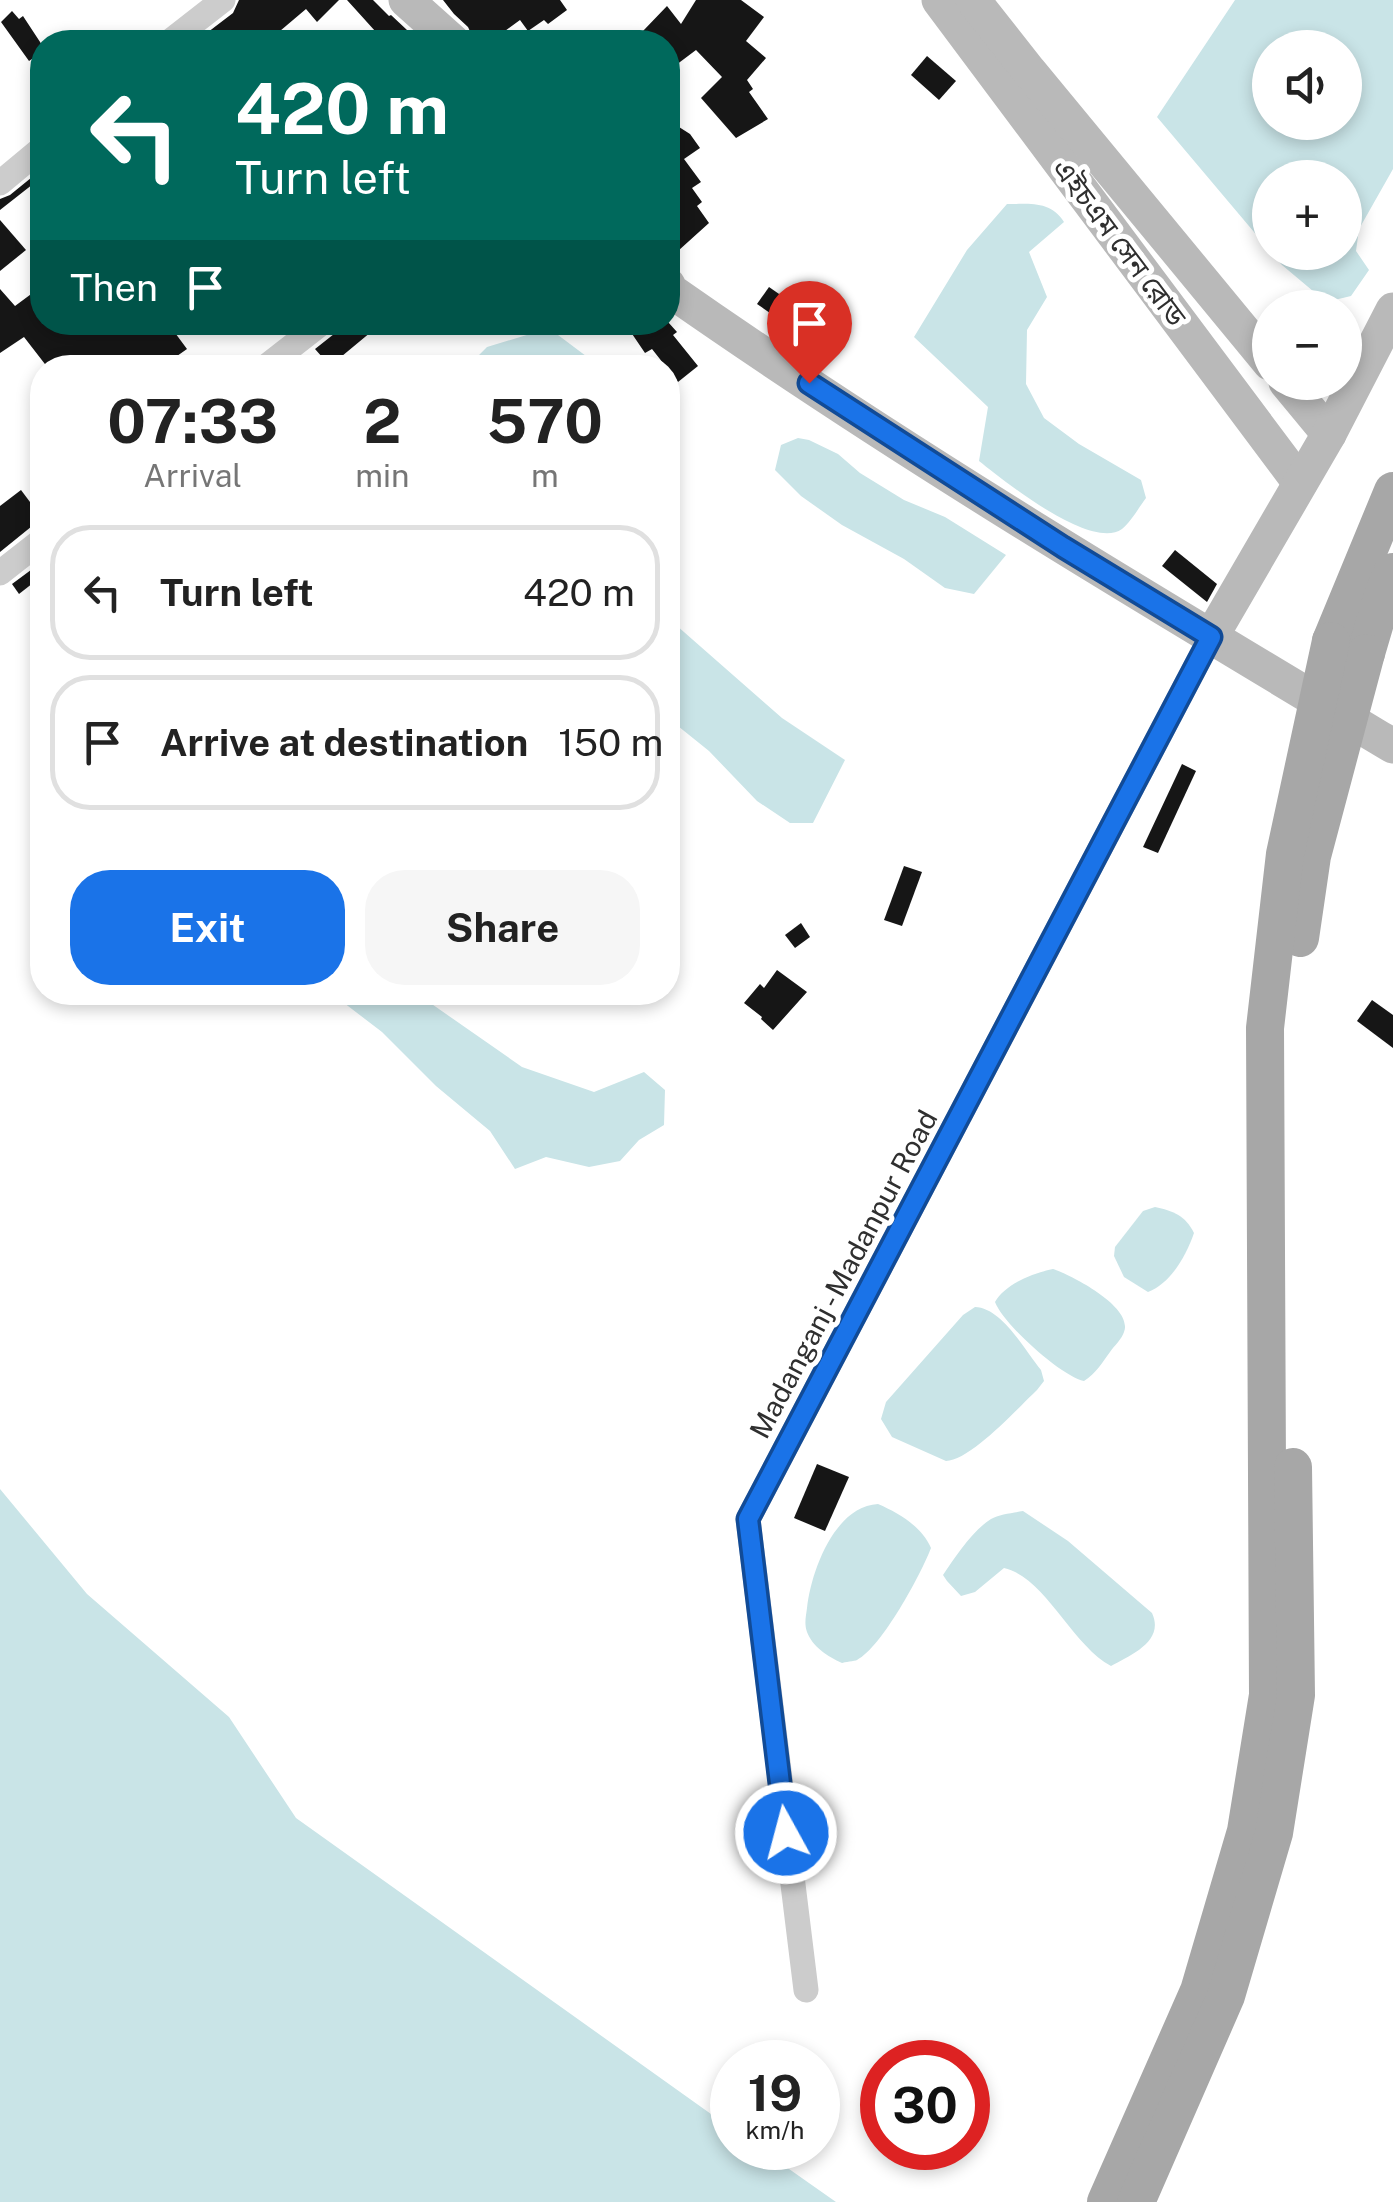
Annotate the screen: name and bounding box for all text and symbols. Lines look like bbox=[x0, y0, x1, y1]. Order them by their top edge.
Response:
map controls bbox=[1252, 30, 1362, 400]
button: sound bbox=[1252, 30, 1362, 140]
text: 420 m bbox=[235, 67, 449, 150]
icon: left bbox=[70, 70, 200, 200]
text: Turn left bbox=[235, 151, 411, 204]
street label: এইচএম সেন রোড bbox=[1047, 152, 1194, 333]
button: + bbox=[1252, 160, 1362, 270]
icon: arrive bbox=[178, 260, 233, 315]
text: Then bbox=[70, 265, 158, 310]
pin bbox=[767, 281, 852, 384]
button: − bbox=[1252, 290, 1362, 400]
icon: arrive bbox=[782, 296, 837, 351]
text: 07:33 bbox=[107, 386, 278, 457]
text: 2 bbox=[363, 386, 401, 457]
text: 570 bbox=[487, 386, 603, 457]
text: Arrival bbox=[143, 457, 242, 494]
text: min bbox=[355, 457, 410, 494]
text: m bbox=[531, 457, 559, 494]
icon: left bbox=[75, 565, 130, 620]
text: Turn left bbox=[160, 570, 314, 615]
text: 420 m bbox=[523, 570, 635, 615]
icon: arrive bbox=[75, 715, 130, 770]
text: Arrive at destination bbox=[160, 720, 528, 765]
text: 150 m bbox=[558, 720, 663, 765]
button: Exit bbox=[70, 870, 345, 985]
button: Share bbox=[365, 870, 640, 985]
street label: Madanganj - Madanpur Road bbox=[742, 1104, 944, 1444]
position arrow bbox=[734, 1781, 838, 1885]
speed limit sign: 30 bbox=[860, 2040, 990, 2170]
text: 19 bbox=[748, 2063, 802, 2122]
text: km/h bbox=[746, 2115, 804, 2145]

